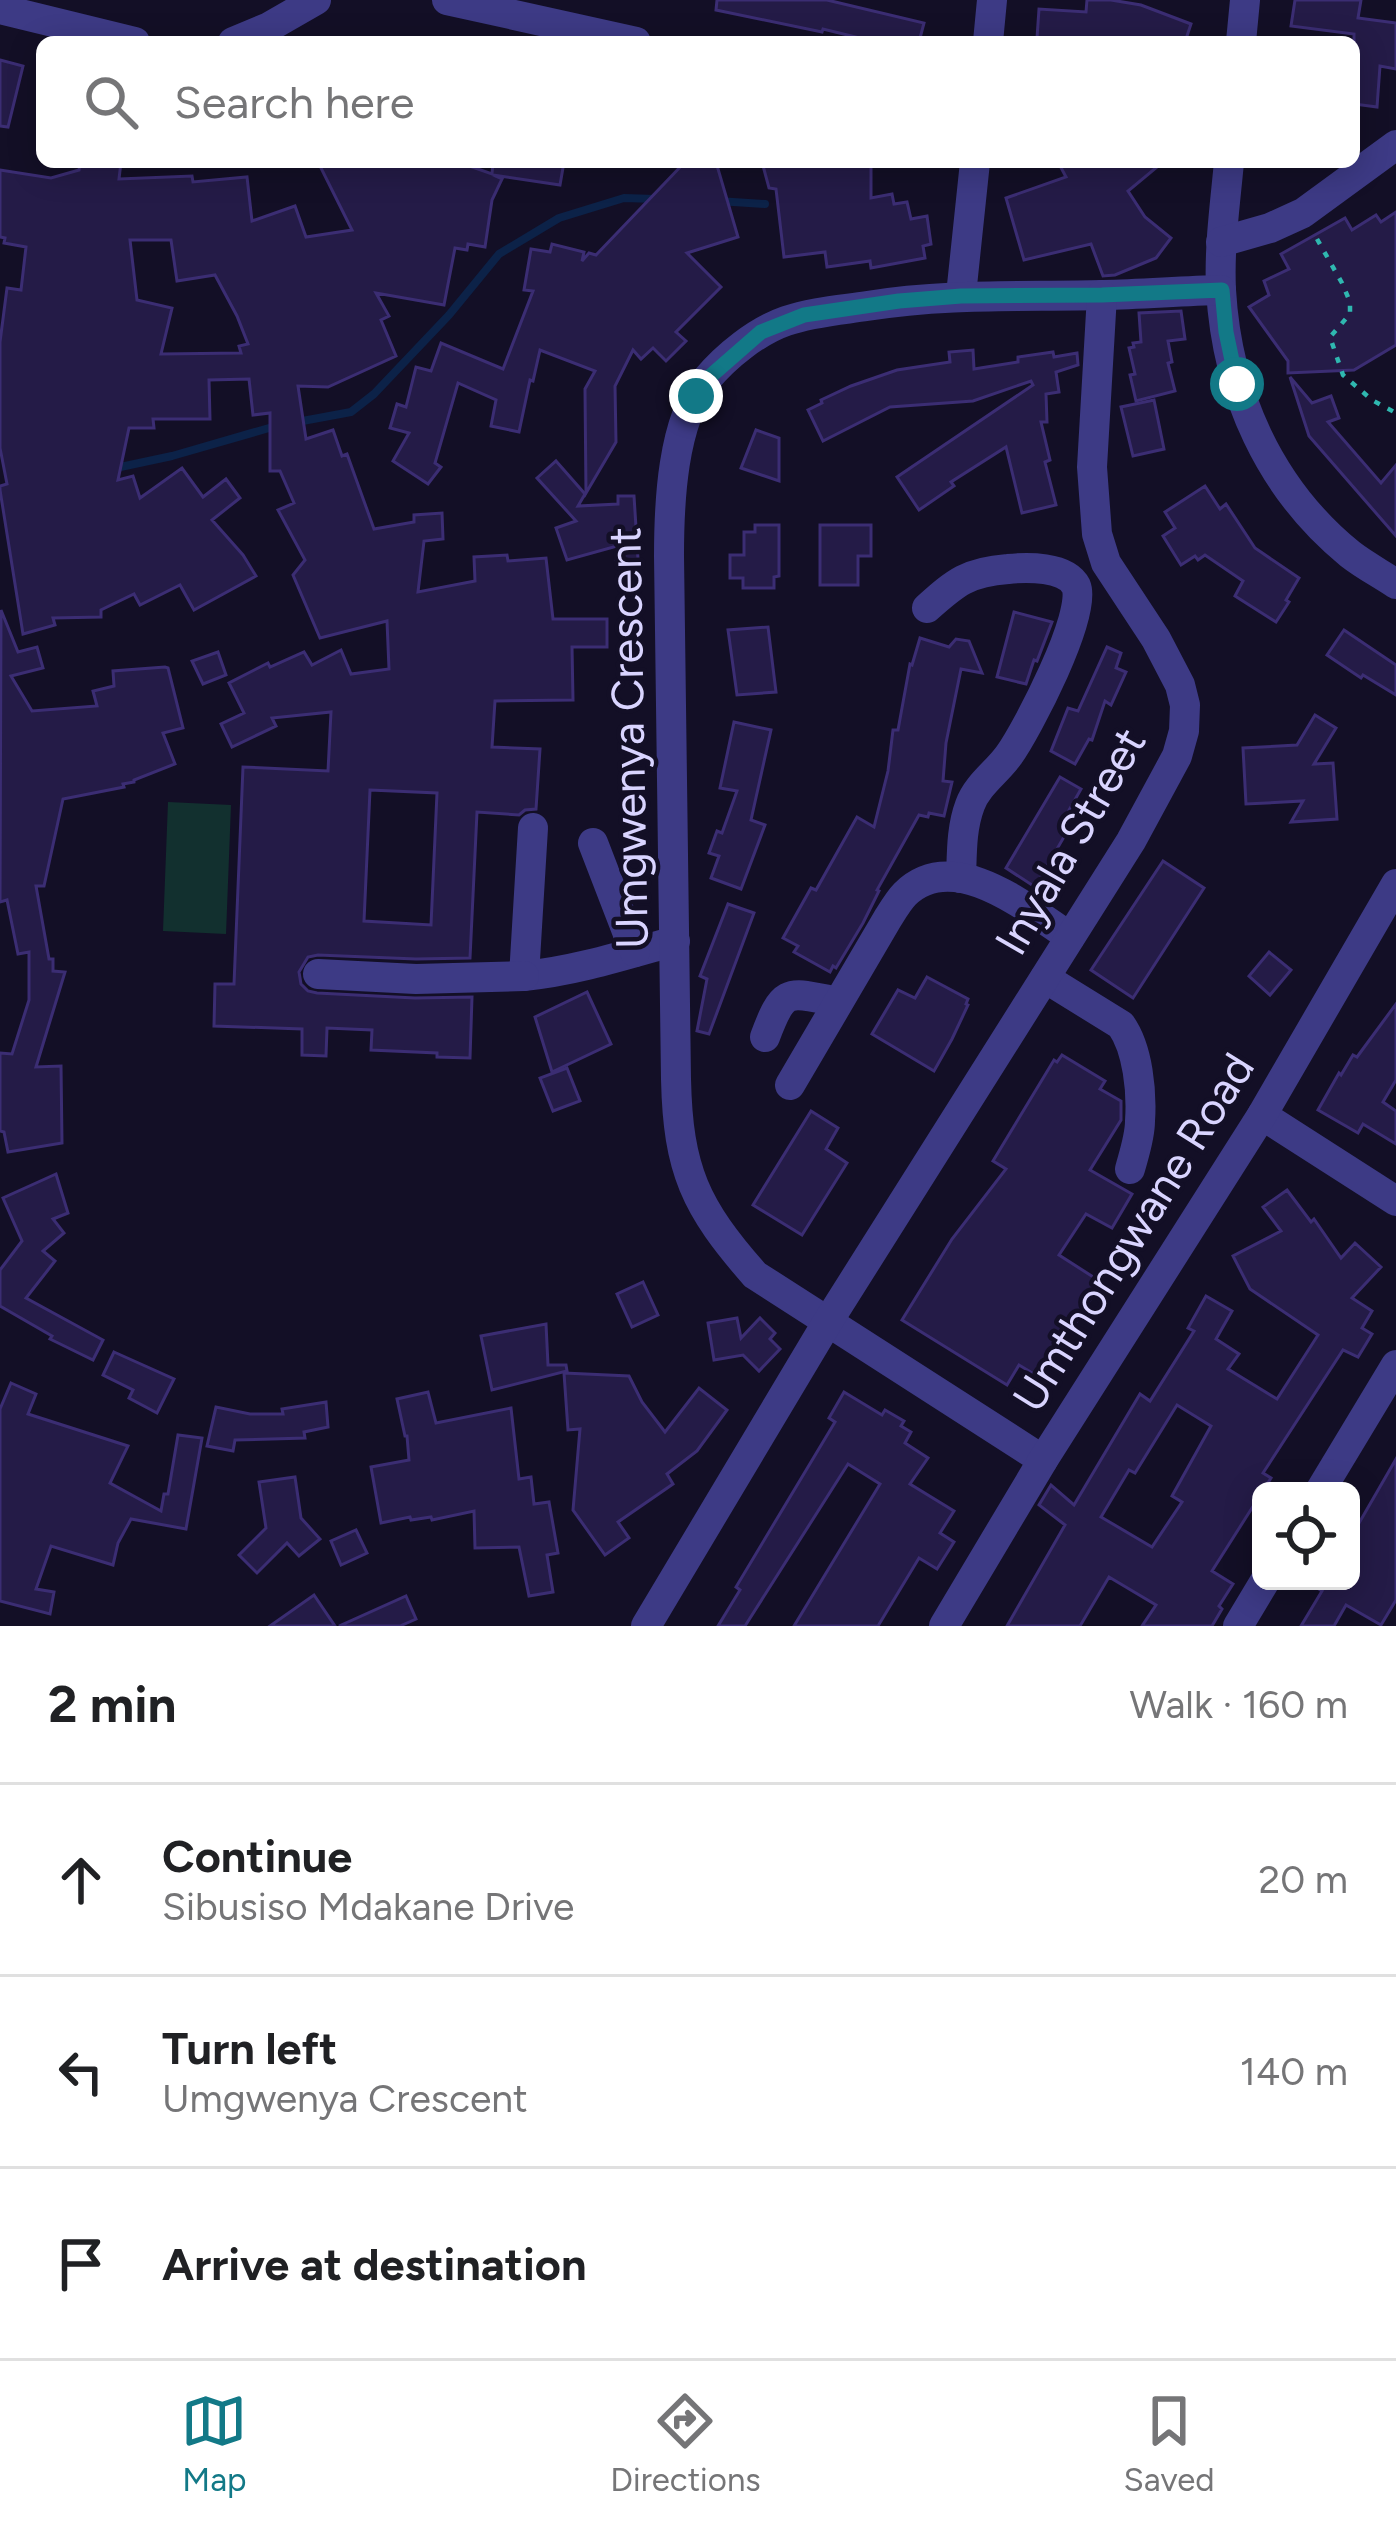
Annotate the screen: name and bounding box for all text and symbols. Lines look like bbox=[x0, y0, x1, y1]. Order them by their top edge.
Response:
search box bbox=[36, 36, 1360, 168]
icon: search bbox=[78, 69, 144, 135]
text: Search here bbox=[174, 75, 414, 129]
route start bbox=[1210, 357, 1264, 411]
route end bbox=[669, 369, 723, 423]
street label: Umgwenya Crescent bbox=[597, 527, 659, 949]
street label: Inyala Street bbox=[983, 718, 1157, 964]
street label: Umthongwane Road bbox=[1001, 1043, 1265, 1421]
map controls bbox=[1252, 1482, 1360, 1590]
button: locate bbox=[1252, 1482, 1360, 1590]
text: 2 min bbox=[48, 1674, 176, 1735]
text: Walk · 160 m bbox=[1130, 1681, 1348, 1728]
text: Continue bbox=[162, 1829, 352, 1883]
icon: ahead bbox=[48, 1847, 114, 1913]
text: 20 m bbox=[1258, 1856, 1348, 1903]
text: Sibusiso Mdakane Drive bbox=[162, 1883, 574, 1930]
text: Turn left bbox=[162, 2021, 337, 2075]
icon: left bbox=[48, 2039, 114, 2105]
text: 140 m bbox=[1240, 2048, 1348, 2095]
text: Umgwenya Crescent bbox=[162, 2075, 528, 2122]
icon: arrive bbox=[48, 2231, 114, 2297]
text: Arrive at destination bbox=[162, 2237, 586, 2291]
tab: Map bbox=[181, 2388, 247, 2499]
tab: Directions bbox=[610, 2388, 761, 2499]
tab: Saved bbox=[1124, 2388, 1215, 2499]

